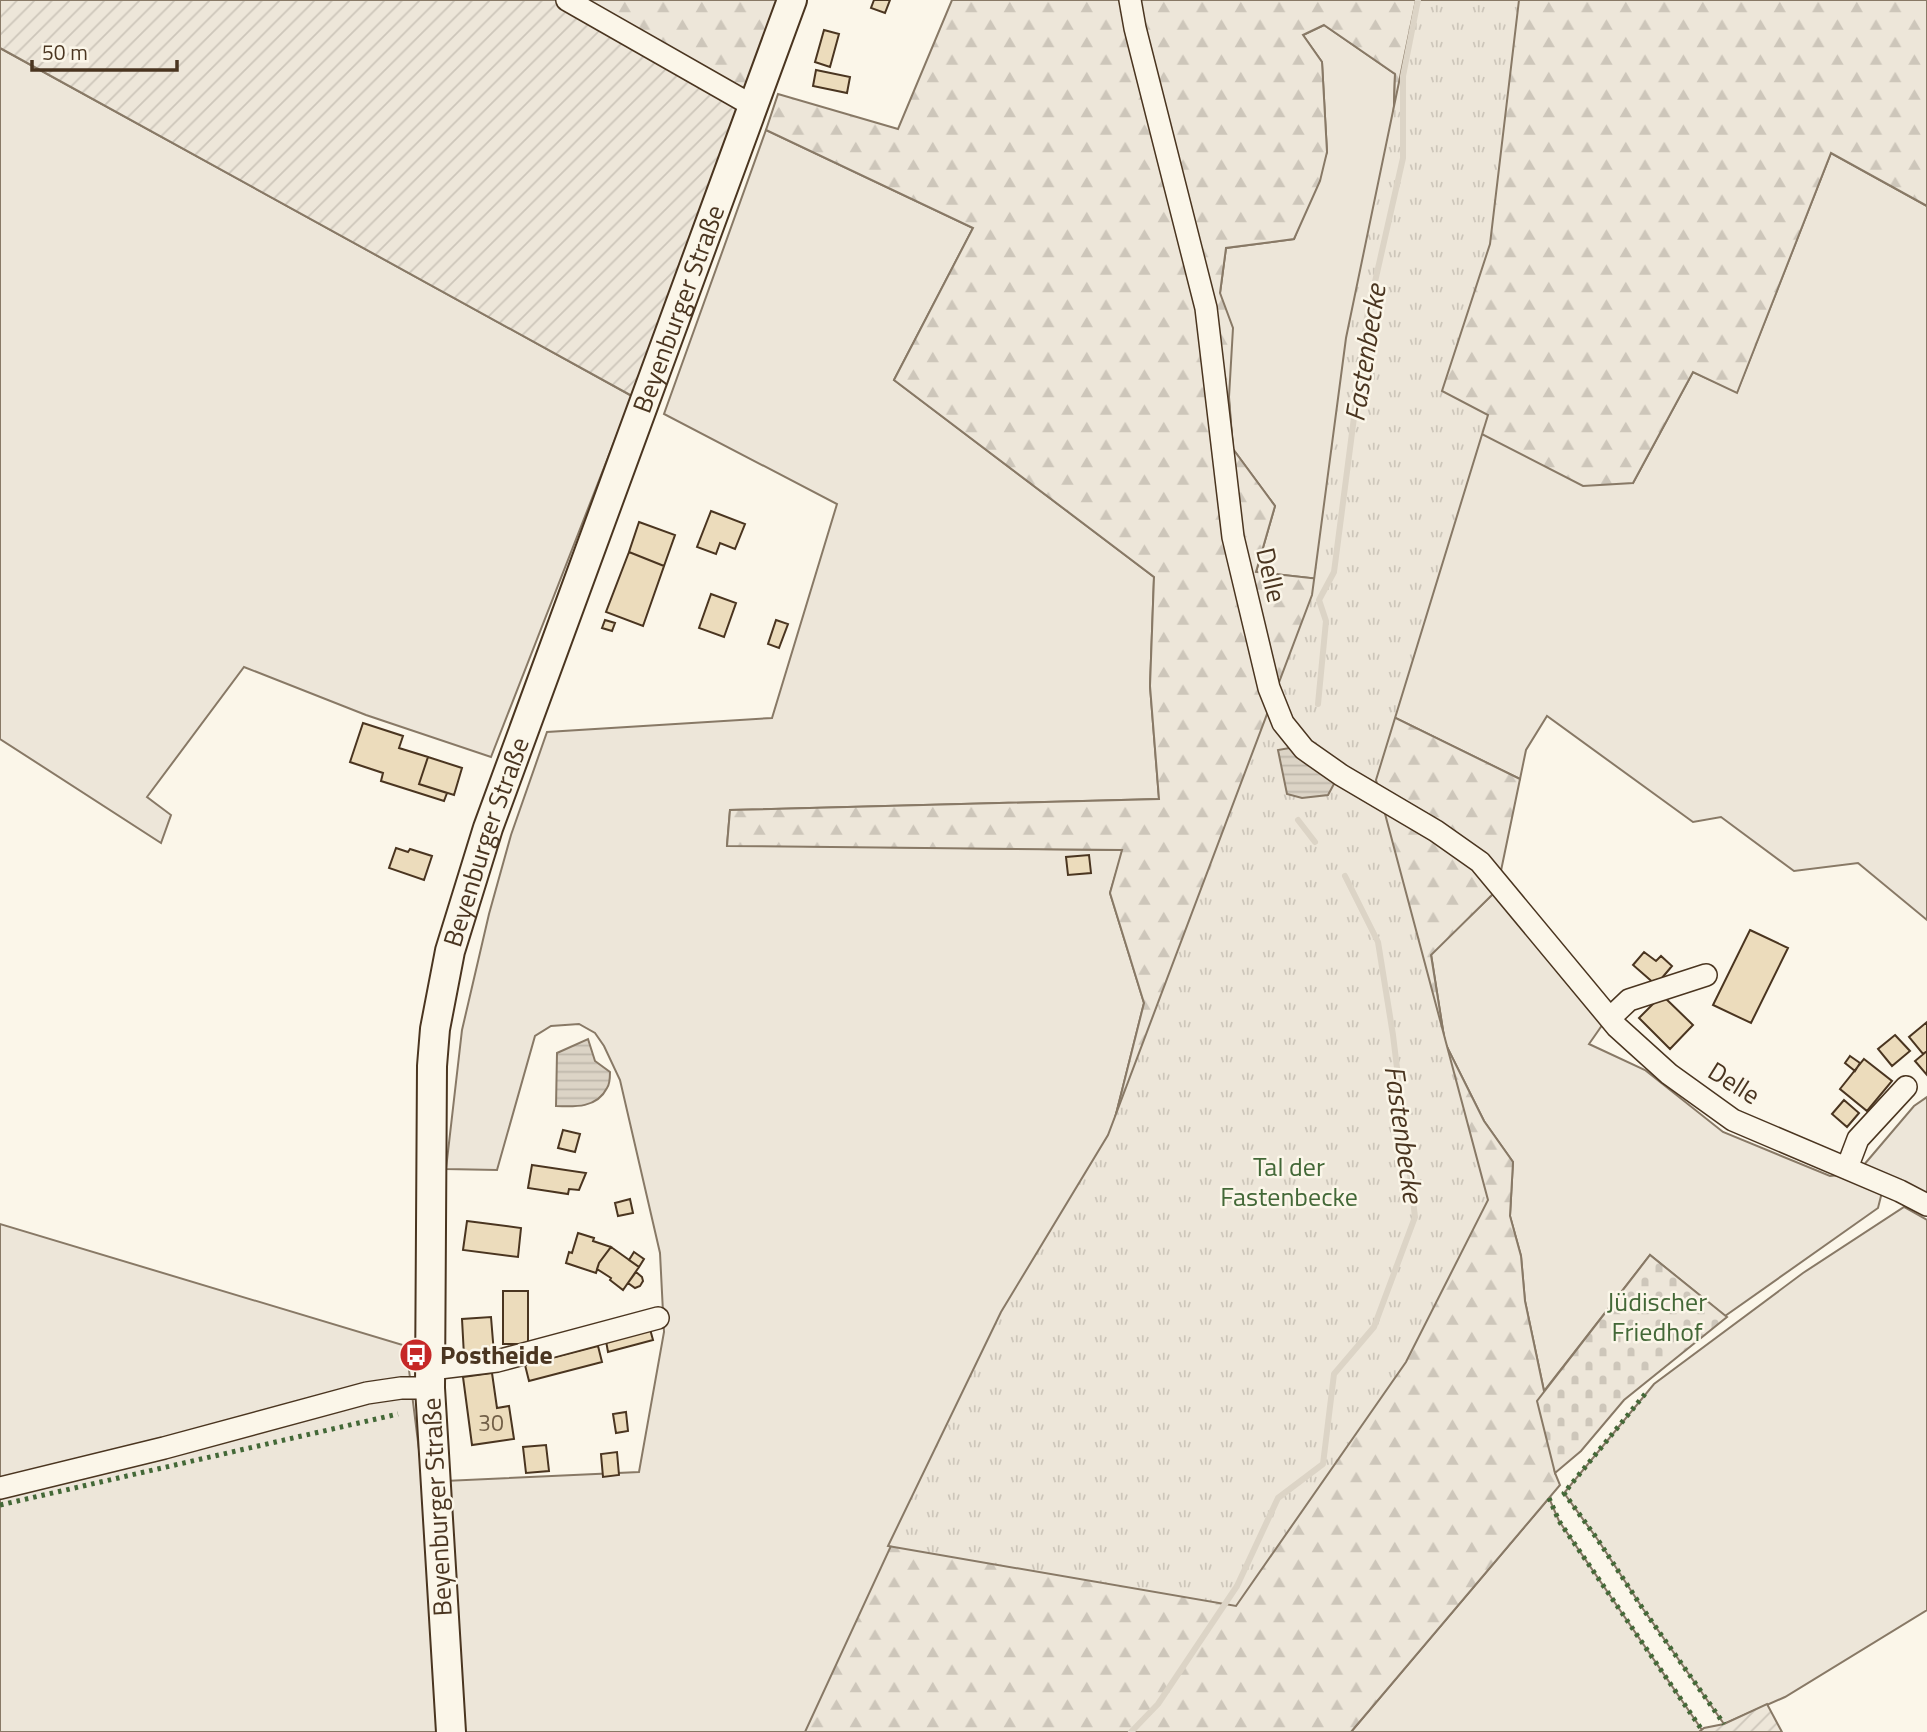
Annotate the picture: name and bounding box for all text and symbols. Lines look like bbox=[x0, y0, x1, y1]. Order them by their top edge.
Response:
scale bar bbox=[32, 28, 177, 72]
text: 50 m bbox=[42, 36, 88, 68]
street label: Beyenburger Straße bbox=[622, 199, 734, 418]
water label: Fastenbecke bbox=[1332, 279, 1397, 425]
street label: Delle bbox=[1246, 544, 1297, 606]
street label: Beyenburger Straße bbox=[432, 731, 539, 952]
street label: Delle bbox=[1701, 1051, 1768, 1114]
water label: Fastenbecke bbox=[1374, 1063, 1436, 1207]
park label: Tal der Fastenbecke bbox=[1220, 1147, 1358, 1216]
park label: Jüdischer Friedhof bbox=[1607, 1282, 1707, 1351]
place label: Postheide bbox=[440, 1335, 553, 1374]
bus stop icon: Postheide bbox=[397, 1336, 435, 1374]
street label: Beyenburger Straße bbox=[411, 1397, 462, 1617]
house number: 30 bbox=[478, 1405, 504, 1440]

